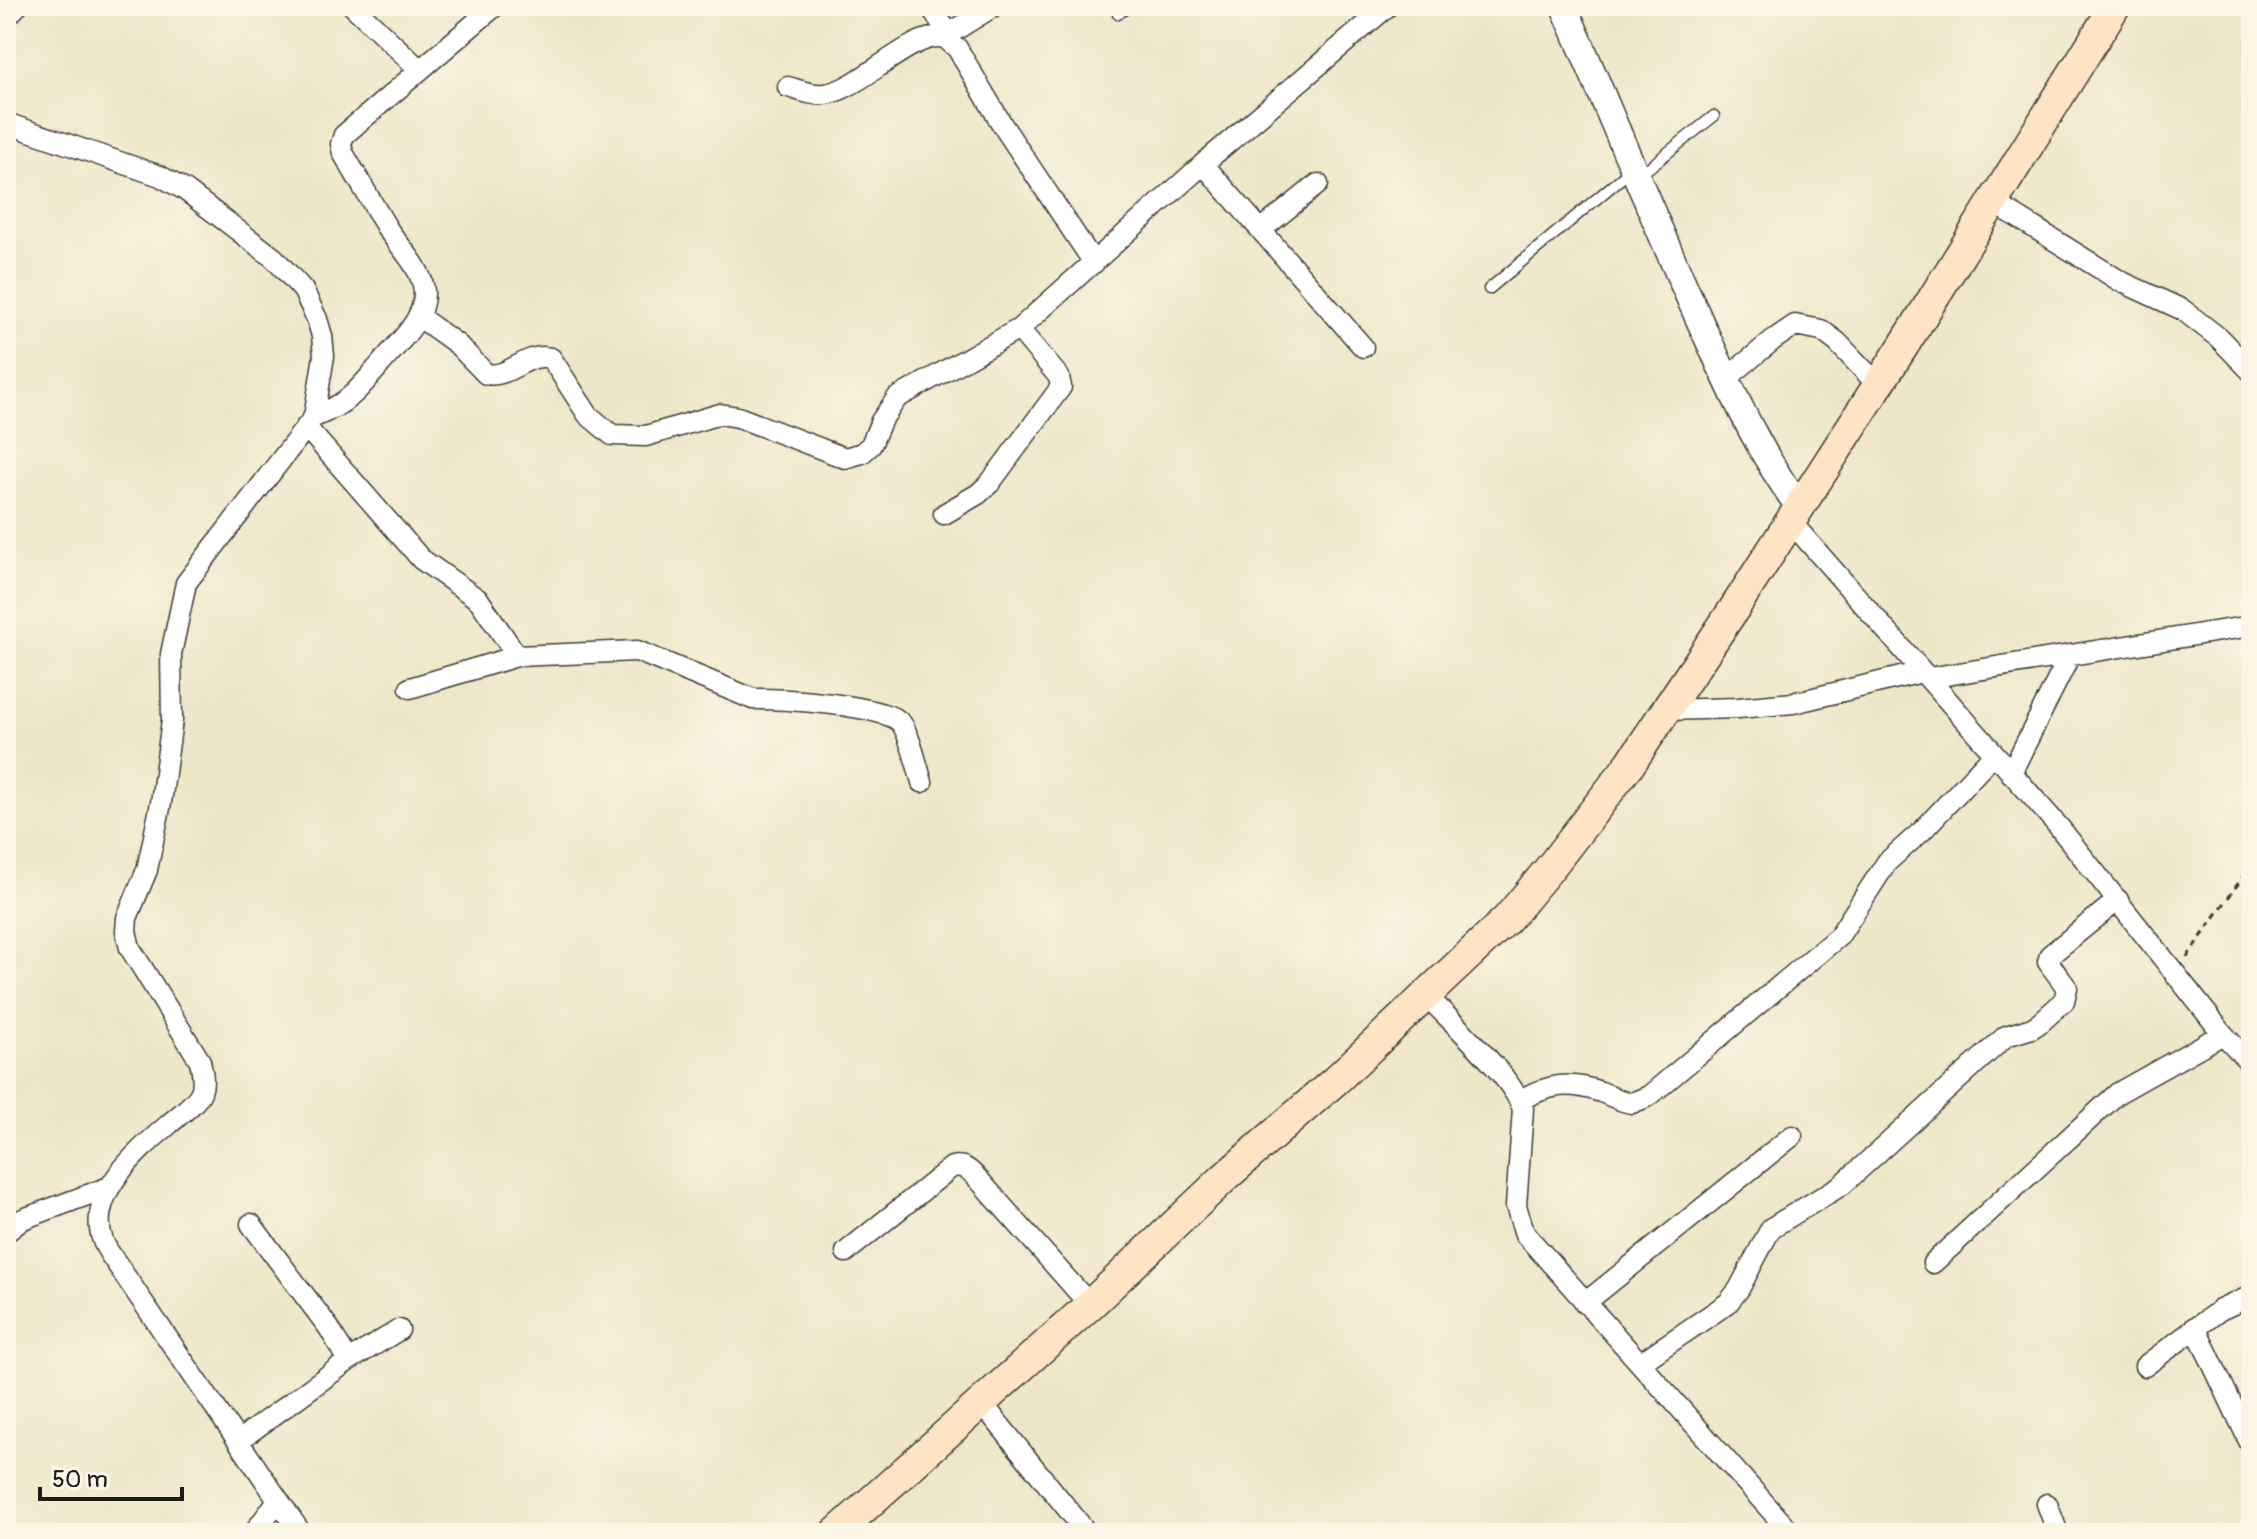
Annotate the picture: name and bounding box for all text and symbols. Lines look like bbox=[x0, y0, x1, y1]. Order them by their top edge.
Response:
scale bar bbox=[40, 1451, 182, 1501]
text: 50 m bbox=[52, 1465, 108, 1494]

